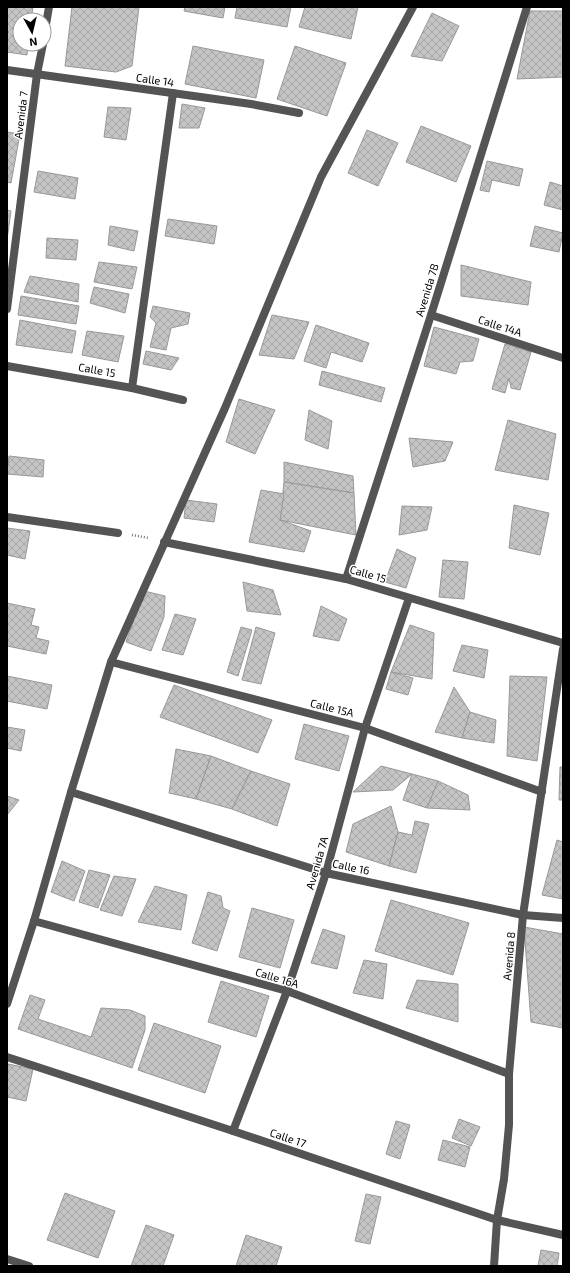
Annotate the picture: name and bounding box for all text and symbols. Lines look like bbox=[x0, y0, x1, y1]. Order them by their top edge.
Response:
north arrow bbox=[12, 12, 52, 52]
text: N bbox=[29, 35, 38, 49]
street label: Calle 14 bbox=[135, 70, 175, 89]
street label: Avenida 7 bbox=[11, 90, 30, 139]
street label: Avenida 7B bbox=[412, 262, 441, 318]
street label: Calle 14A bbox=[477, 312, 524, 339]
street label: Calle 15 bbox=[78, 360, 117, 379]
street label: Calle 15 bbox=[348, 562, 388, 585]
street label: Calle 15A bbox=[309, 696, 355, 719]
street label: Avenida 7A bbox=[303, 835, 330, 891]
street label: Calle 16 bbox=[331, 856, 371, 877]
street label: Avenida 8 bbox=[500, 931, 517, 981]
street label: Calle 16A bbox=[254, 965, 301, 990]
street label: Calle 17 bbox=[268, 1125, 308, 1150]

